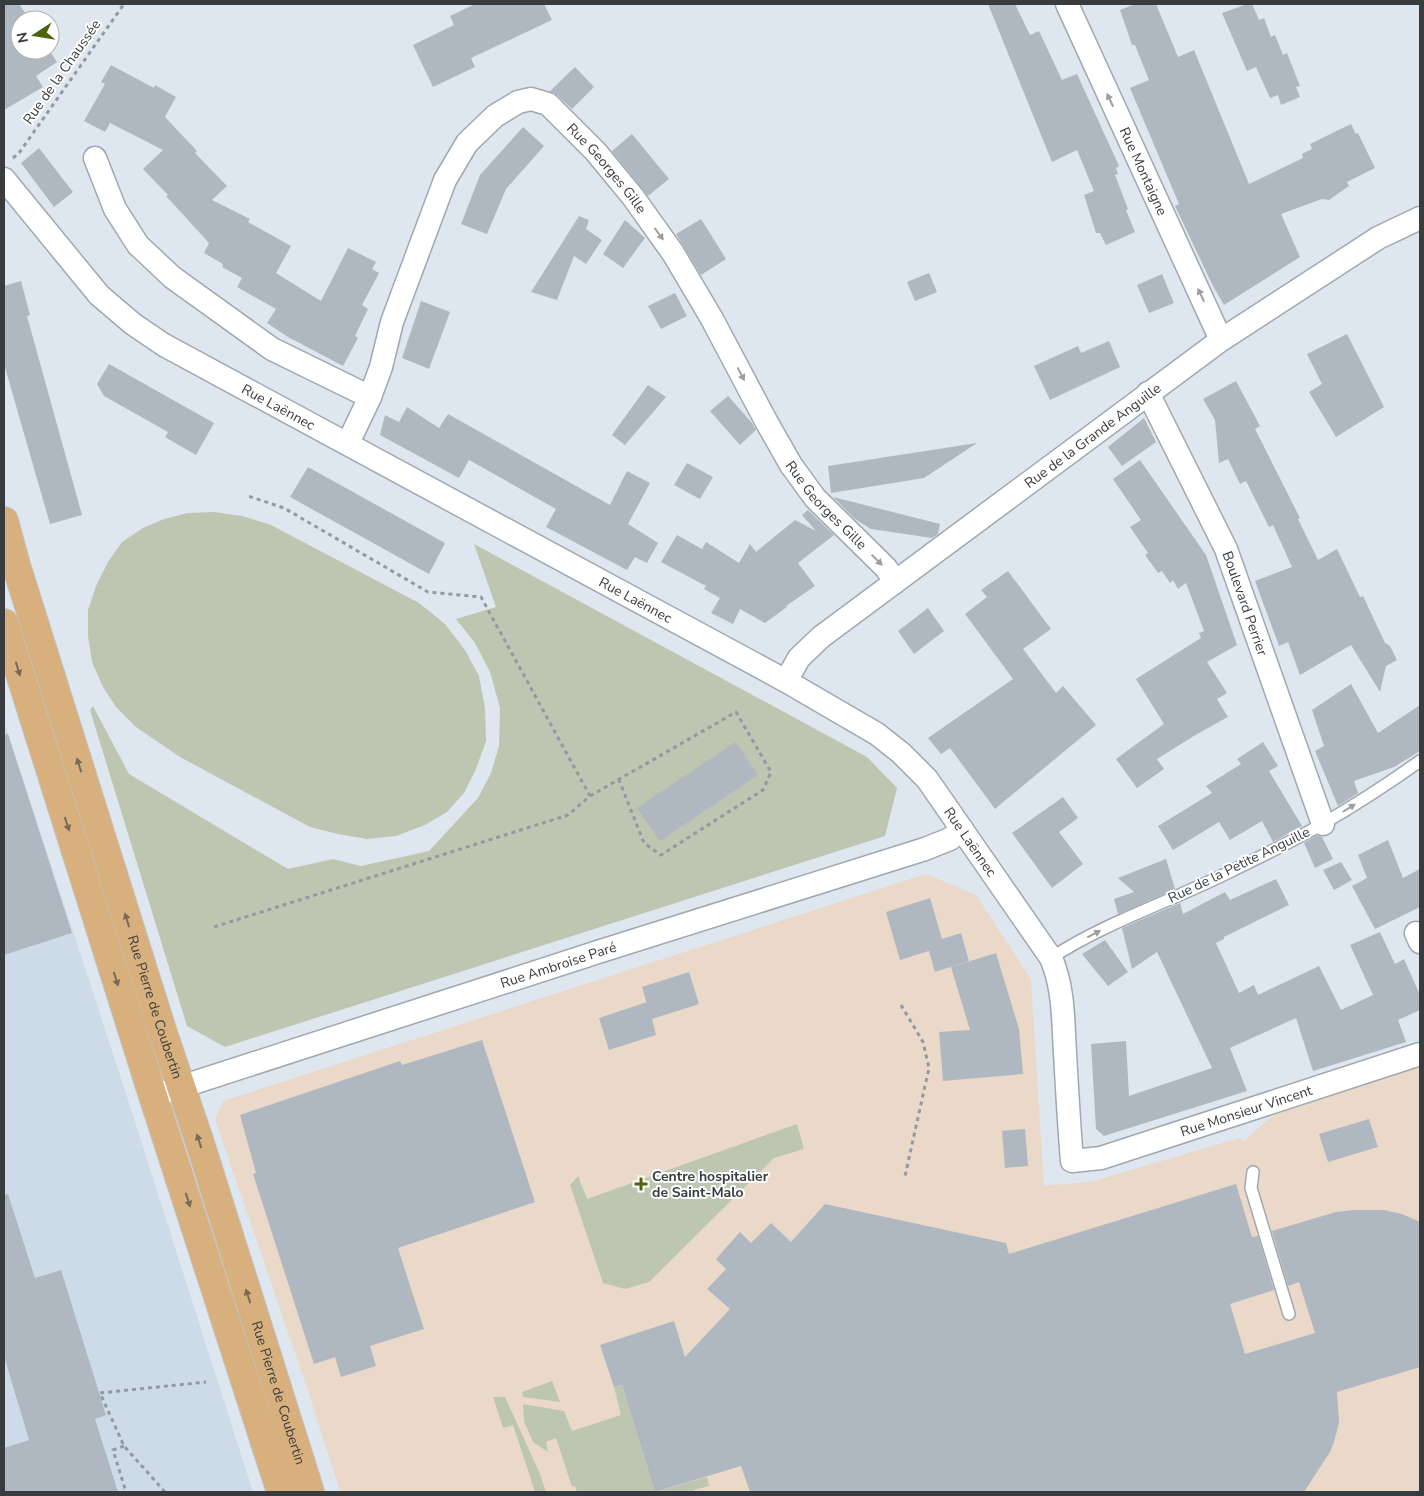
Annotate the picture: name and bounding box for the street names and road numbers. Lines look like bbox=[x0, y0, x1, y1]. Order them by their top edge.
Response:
street label: Rue de la Chaussée bbox=[19, 16, 105, 128]
street label: Rue Georges Gille bbox=[563, 119, 651, 217]
street label: Rue Montaigne bbox=[1115, 124, 1172, 219]
street label: Rue de la Grande Anguille bbox=[1020, 378, 1165, 492]
street label: Rue Laënnec bbox=[238, 379, 319, 435]
street label: Rue Georges Gille bbox=[781, 457, 871, 554]
street label: Boulevard Perrier bbox=[1218, 548, 1272, 658]
street label: Rue Laënnec bbox=[596, 572, 676, 627]
street label: Rue Laënnec bbox=[940, 803, 1002, 881]
street label: Rue de la Petite Anguille bbox=[1165, 822, 1313, 908]
street label: Rue Pierre de Coubertin bbox=[123, 933, 187, 1081]
street label: Rue Ambroise Paré bbox=[498, 937, 619, 992]
street label: Rue Monsieur Vincent bbox=[1178, 1080, 1314, 1141]
street label: Rue Pierre de Coubertin bbox=[247, 1318, 310, 1467]

